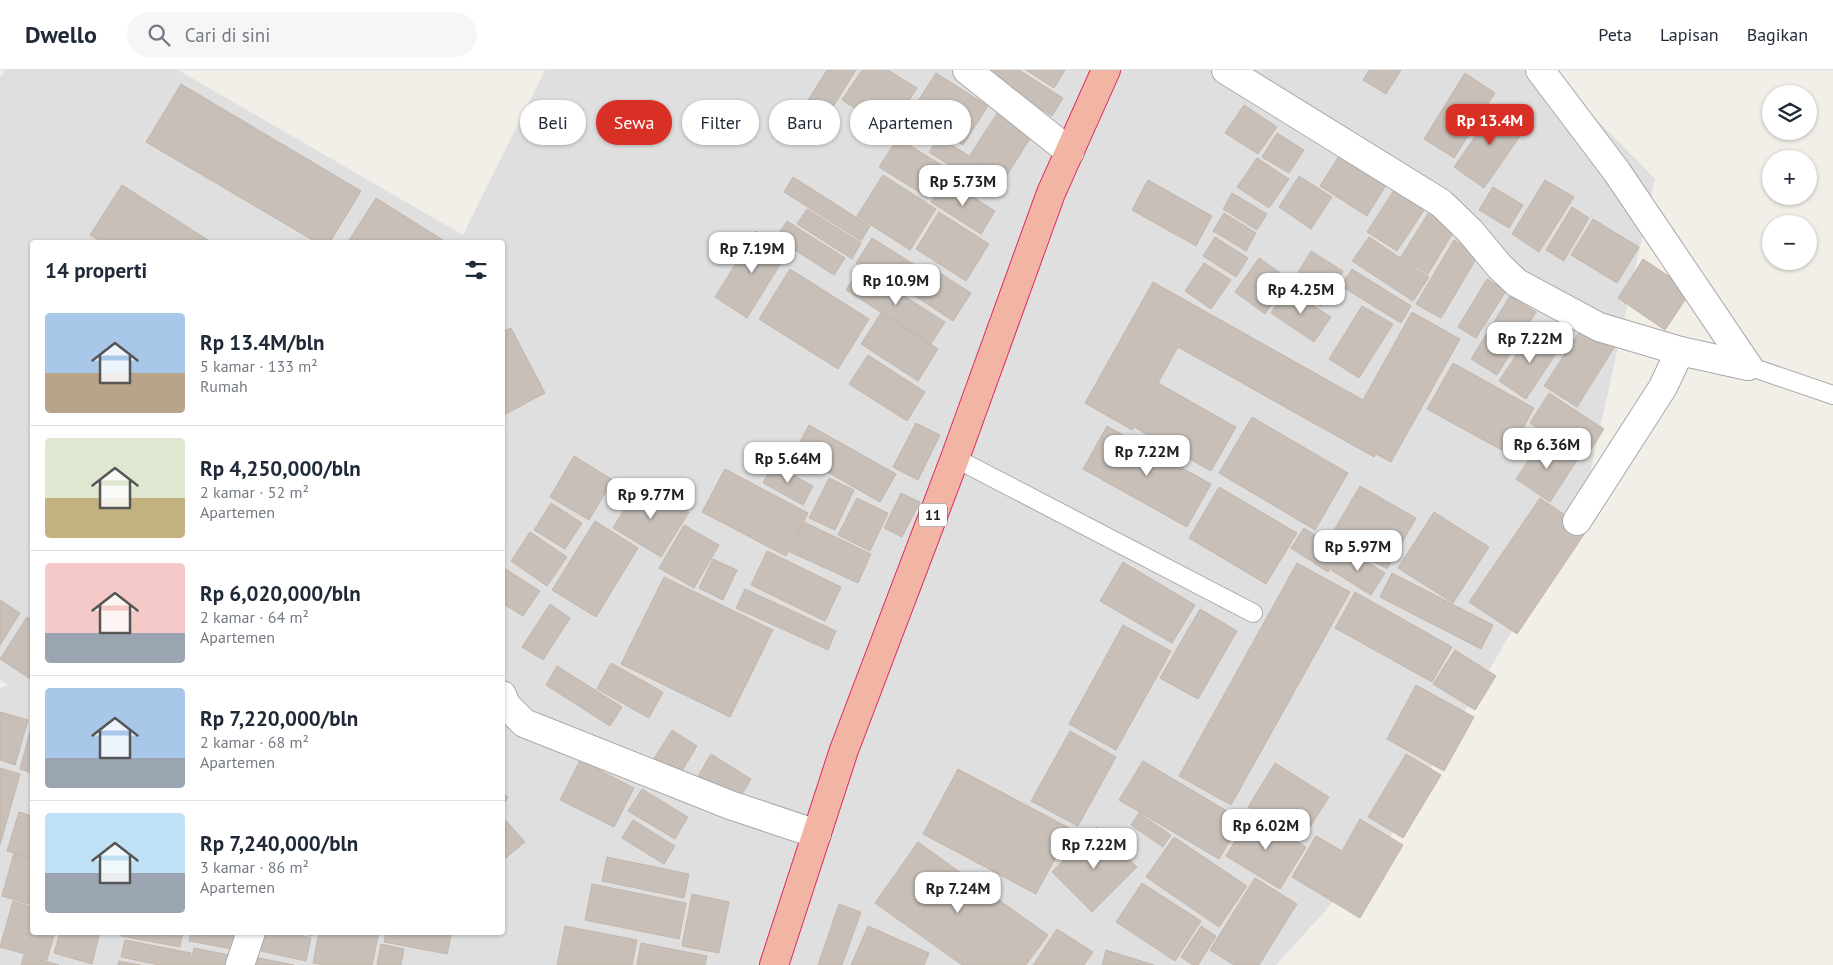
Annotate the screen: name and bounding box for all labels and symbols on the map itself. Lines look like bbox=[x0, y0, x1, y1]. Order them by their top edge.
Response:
pin: Rp 13.4M bbox=[1438, 104, 1542, 146]
pin: Rp 5.73M bbox=[911, 164, 1015, 207]
pin: Rp 7.19M bbox=[700, 232, 804, 274]
pin: Rp 10.9M bbox=[844, 264, 948, 306]
pin: Rp 4.25M bbox=[1249, 272, 1353, 315]
pin: Rp 7.22M bbox=[1478, 322, 1582, 364]
pin: Rp 6.36M bbox=[1495, 428, 1599, 470]
pin: Rp 7.22M bbox=[1095, 434, 1199, 477]
pin: Rp 5.64M bbox=[736, 442, 840, 484]
pin: Rp 9.77M bbox=[599, 478, 703, 520]
road number: 11 bbox=[919, 504, 947, 526]
pin: Rp 5.97M bbox=[1306, 530, 1410, 572]
pin: Rp 6.02M bbox=[1214, 808, 1318, 851]
pin: Rp 7.22M bbox=[1042, 828, 1146, 870]
pin: Rp 7.24M bbox=[906, 872, 1010, 914]

